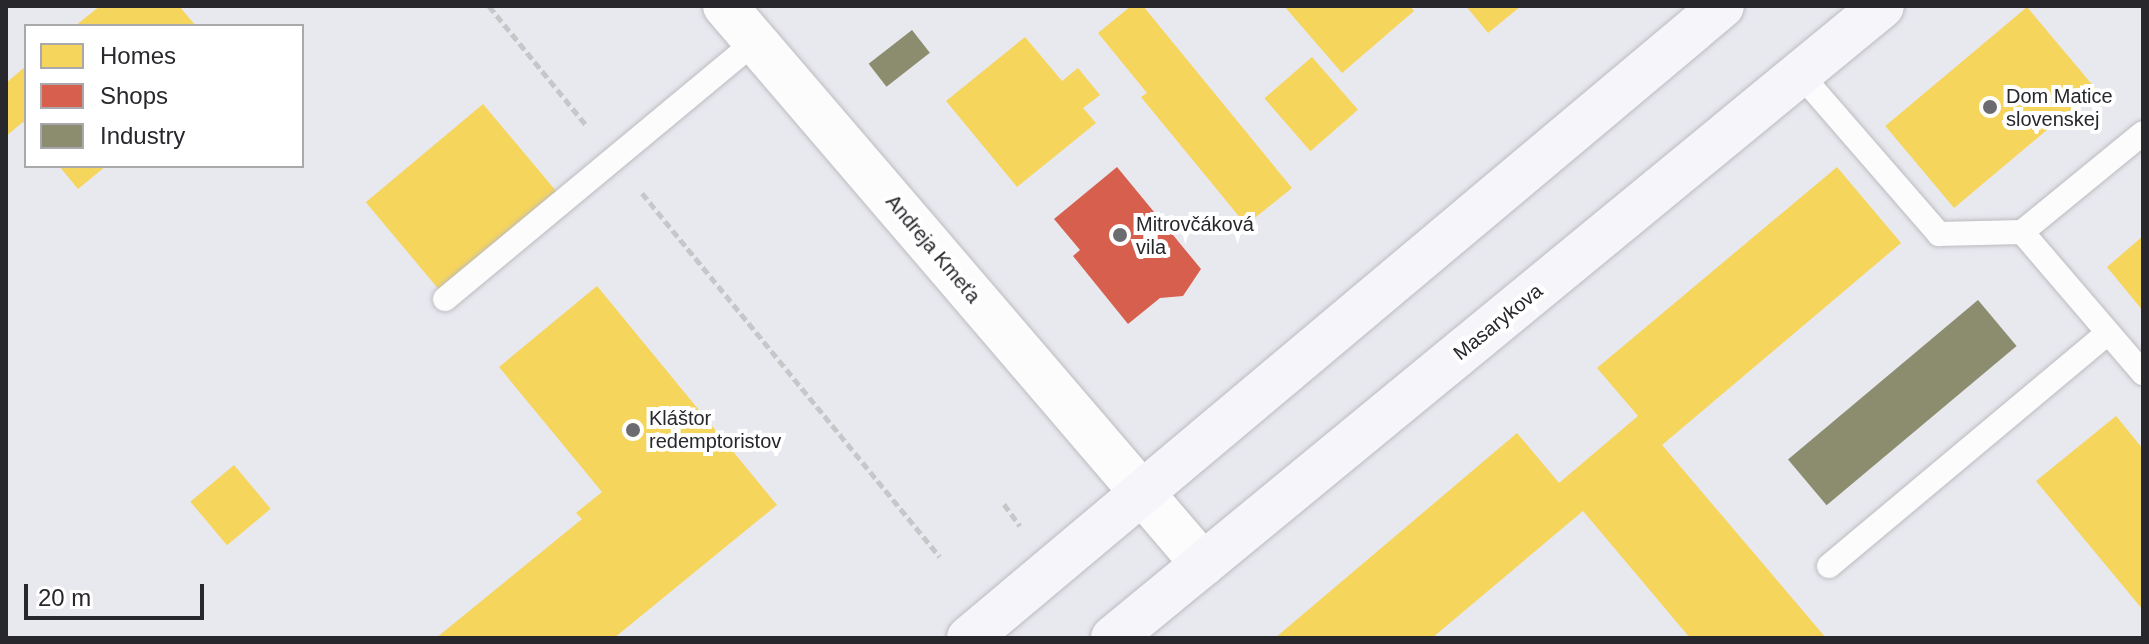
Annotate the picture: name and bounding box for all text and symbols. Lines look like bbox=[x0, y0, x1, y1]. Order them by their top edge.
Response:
legend bbox=[24, 24, 304, 168]
text: Homes bbox=[100, 42, 176, 69]
text: Shops bbox=[100, 82, 168, 109]
place label: Dom Matice slovenskej bbox=[2006, 84, 2113, 131]
marker: Dom Matice slovenskej bbox=[1981, 98, 1999, 116]
text: Industry bbox=[100, 122, 185, 149]
street label: Andreja Kmeťa bbox=[881, 190, 985, 308]
place label: Mitrovčáková vila bbox=[1136, 212, 1254, 259]
marker: Mitrovčáková vila bbox=[1111, 226, 1129, 244]
street label: Masarykova bbox=[1449, 279, 1547, 365]
place label: Kláštor redemptoristov bbox=[649, 406, 781, 453]
marker: Kláštor redemptoristov bbox=[624, 421, 642, 439]
scale bar bbox=[28, 568, 208, 618]
text: 20 m bbox=[38, 584, 91, 611]

